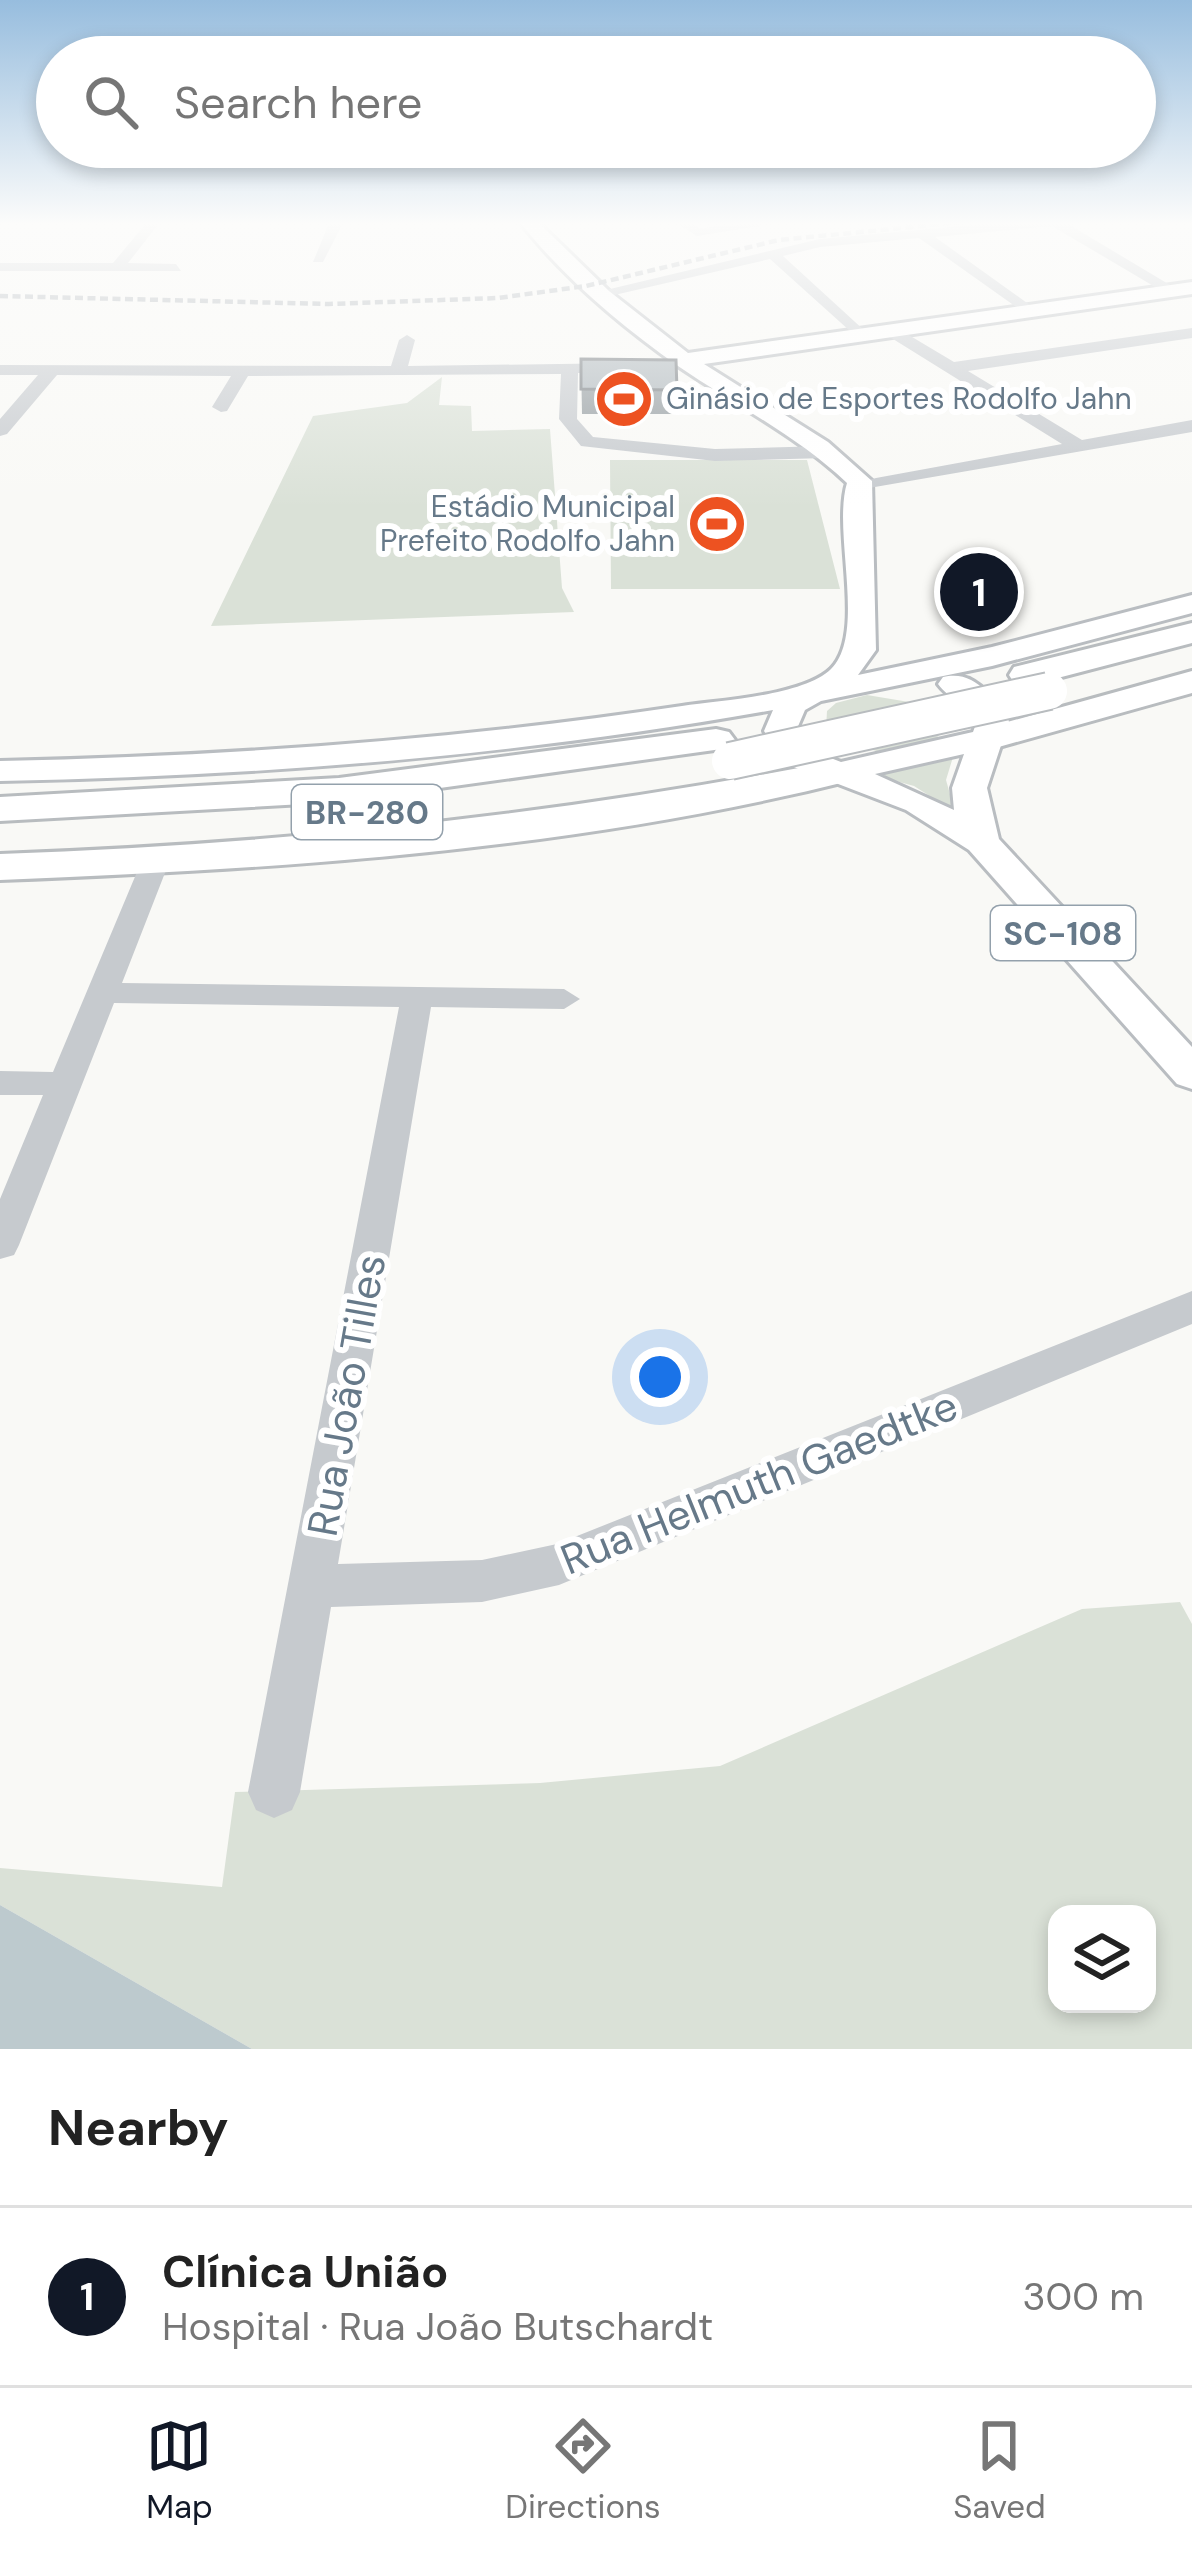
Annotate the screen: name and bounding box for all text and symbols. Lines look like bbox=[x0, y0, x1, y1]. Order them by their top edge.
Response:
search box bbox=[36, 36, 1156, 168]
icon: search bbox=[78, 69, 144, 135]
text: Search here bbox=[174, 73, 422, 132]
sports icon: Ginásio de Esportes Rodolfo Jahn bbox=[593, 368, 655, 430]
place label: Ginásio de Esportes Rodolfo Jahn bbox=[666, 379, 1132, 418]
place label: Estádio Municipal Prefeito Rodolfo Jahn bbox=[380, 487, 675, 560]
sports icon: Estádio Municipal Prefeito Rodolfo Jahn bbox=[686, 493, 748, 555]
pin: 1 bbox=[940, 547, 1018, 637]
road number: BR-280 bbox=[292, 785, 442, 839]
road number: SC-108 bbox=[991, 906, 1135, 960]
street label: Rua João Tilles bbox=[295, 1250, 398, 1540]
your location bbox=[630, 1347, 690, 1407]
street label: Rua Helmuth Gaedtke bbox=[553, 1378, 966, 1587]
map controls bbox=[1048, 1905, 1156, 2013]
button: layers bbox=[1048, 1905, 1156, 2013]
text: Nearby bbox=[48, 2094, 229, 2161]
text: Clínica União bbox=[162, 2242, 448, 2301]
text: 1 bbox=[80, 2271, 94, 2322]
text: 300 m bbox=[1022, 2271, 1144, 2322]
text: Hospital · Rua João Butschardt bbox=[162, 2301, 713, 2352]
tab: Map bbox=[146, 2413, 213, 2528]
tab: Directions bbox=[505, 2413, 661, 2528]
tab: Saved bbox=[953, 2413, 1046, 2528]

